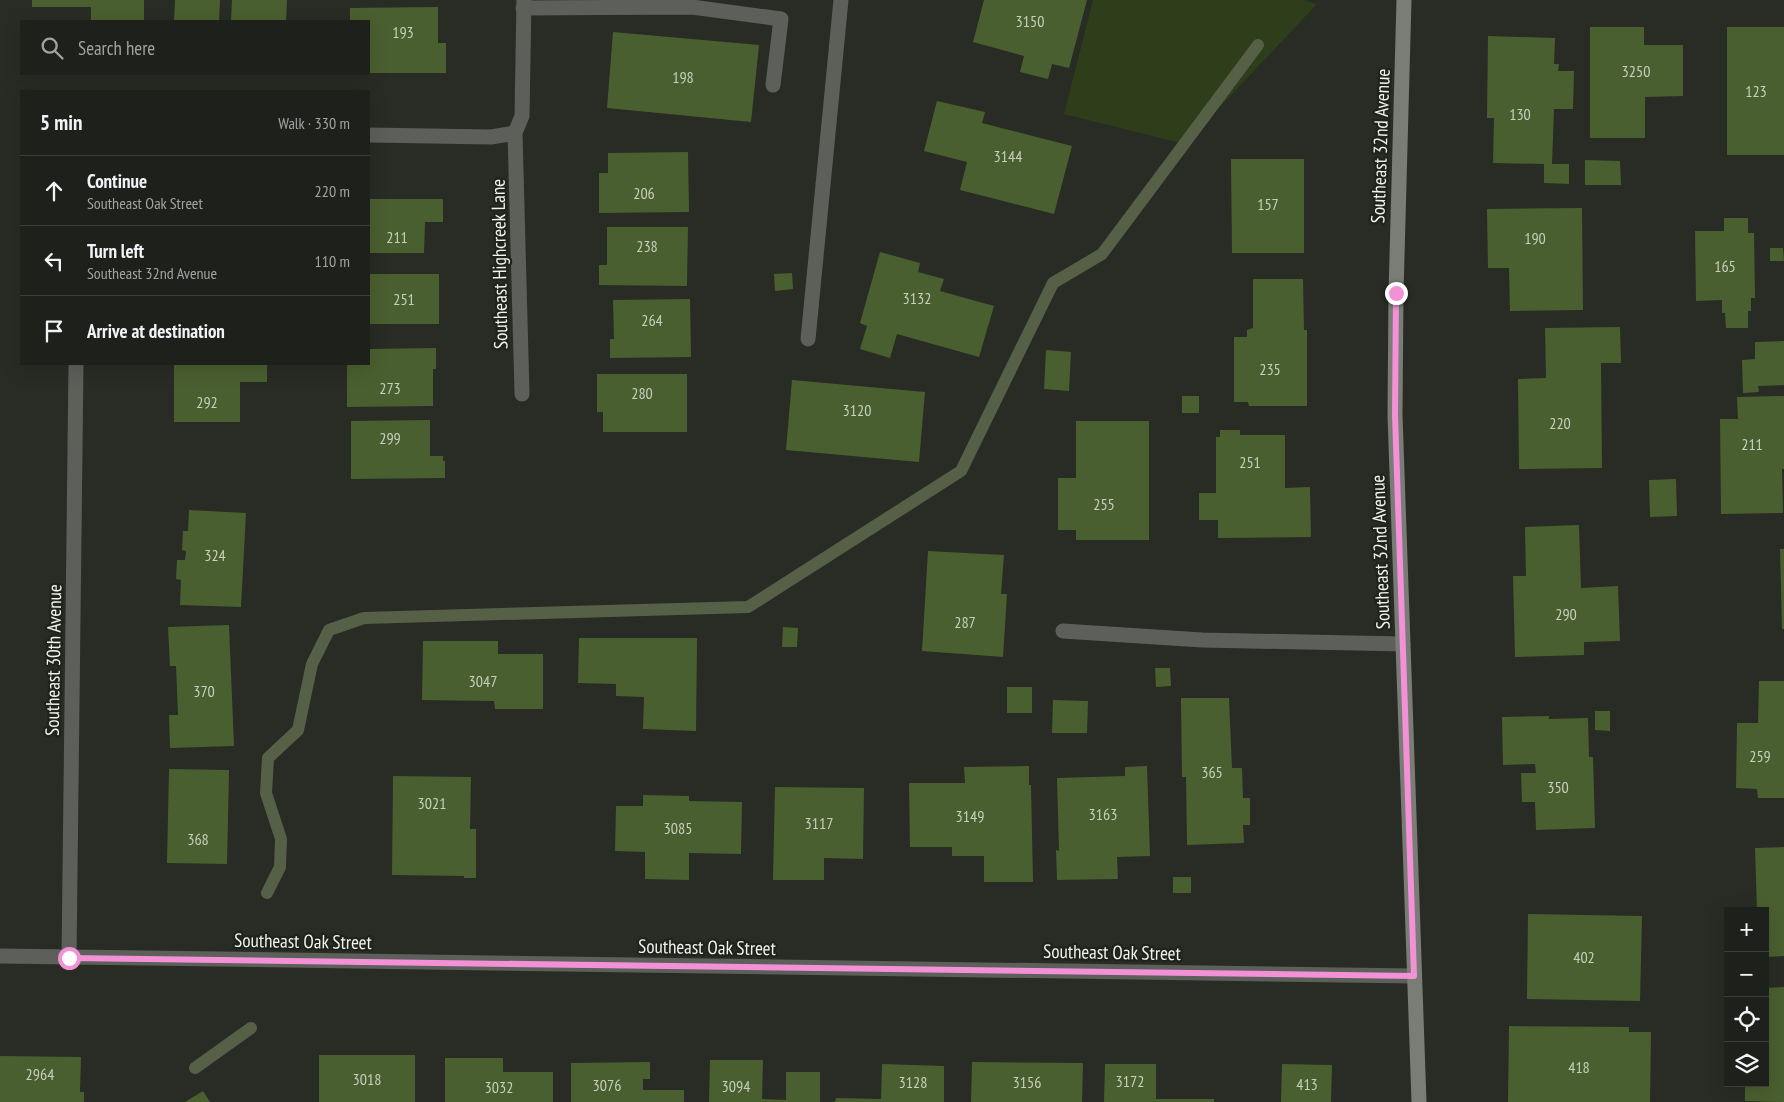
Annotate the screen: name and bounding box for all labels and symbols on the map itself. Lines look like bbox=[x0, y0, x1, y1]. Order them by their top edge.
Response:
house number: 3150 bbox=[1016, 11, 1044, 31]
house number: 193 bbox=[392, 22, 414, 42]
house number: 3250 bbox=[1622, 61, 1650, 81]
house number: 198 bbox=[672, 67, 694, 87]
street label: Southeast 32nd Avenue bbox=[1365, 68, 1395, 224]
house number: 123 bbox=[1745, 81, 1767, 101]
house number: 130 bbox=[1509, 104, 1531, 124]
house number: 3144 bbox=[994, 146, 1022, 166]
street label: Southeast Highcreek Lane bbox=[486, 179, 512, 349]
house number: 206 bbox=[633, 183, 655, 203]
house number: 157 bbox=[1257, 194, 1279, 214]
house number: 211 bbox=[386, 227, 408, 247]
house number: 190 bbox=[1524, 228, 1546, 248]
house number: 238 bbox=[636, 236, 658, 256]
house number: 165 bbox=[1714, 256, 1736, 276]
route end bbox=[1385, 282, 1408, 305]
house number: 3132 bbox=[903, 288, 931, 308]
house number: 251 bbox=[393, 289, 415, 309]
house number: 264 bbox=[641, 310, 663, 330]
house number: 235 bbox=[1259, 359, 1281, 379]
house number: 273 bbox=[379, 378, 401, 398]
house number: 280 bbox=[631, 383, 653, 403]
house number: 292 bbox=[196, 392, 218, 412]
house number: 3120 bbox=[843, 400, 871, 420]
house number: 220 bbox=[1549, 413, 1571, 433]
house number: 299 bbox=[379, 428, 401, 448]
house number: 211 bbox=[1741, 434, 1763, 454]
house number: 251 bbox=[1239, 452, 1261, 472]
street label: Southeast 32nd Avenue bbox=[1365, 474, 1395, 630]
house number: 255 bbox=[1093, 494, 1115, 514]
house number: 324 bbox=[204, 545, 226, 565]
street label: Southeast 30th Avenue bbox=[40, 584, 66, 736]
house number: 290 bbox=[1555, 604, 1577, 624]
house number: 287 bbox=[954, 612, 976, 632]
house number: 3047 bbox=[469, 671, 497, 691]
house number: 370 bbox=[193, 681, 215, 701]
house number: 259 bbox=[1749, 746, 1771, 766]
house number: 365 bbox=[1201, 762, 1223, 782]
house number: 350 bbox=[1547, 777, 1569, 797]
house number: 3021 bbox=[418, 793, 446, 813]
house number: 3163 bbox=[1089, 804, 1117, 824]
house number: 3149 bbox=[956, 806, 984, 826]
house number: 3117 bbox=[805, 813, 833, 833]
house number: 3085 bbox=[664, 818, 692, 838]
house number: 368 bbox=[187, 829, 209, 849]
street label: Southeast Oak Street bbox=[234, 928, 373, 954]
street label: Southeast Oak Street bbox=[638, 934, 777, 960]
street label: Southeast Oak Street bbox=[1043, 939, 1182, 965]
route start bbox=[58, 947, 81, 970]
house number: 402 bbox=[1573, 947, 1595, 967]
house number: 418 bbox=[1568, 1057, 1590, 1077]
house number: 2964 bbox=[26, 1064, 54, 1084]
house number: 3018 bbox=[353, 1069, 381, 1089]
house number: 3172 bbox=[1116, 1071, 1144, 1091]
house number: 3128 bbox=[899, 1072, 927, 1092]
house number: 3156 bbox=[1013, 1072, 1041, 1092]
house number: 413 bbox=[1296, 1074, 1318, 1094]
house number: 3076 bbox=[593, 1075, 621, 1095]
house number: 3094 bbox=[722, 1076, 750, 1096]
house number: 3032 bbox=[485, 1077, 513, 1097]

